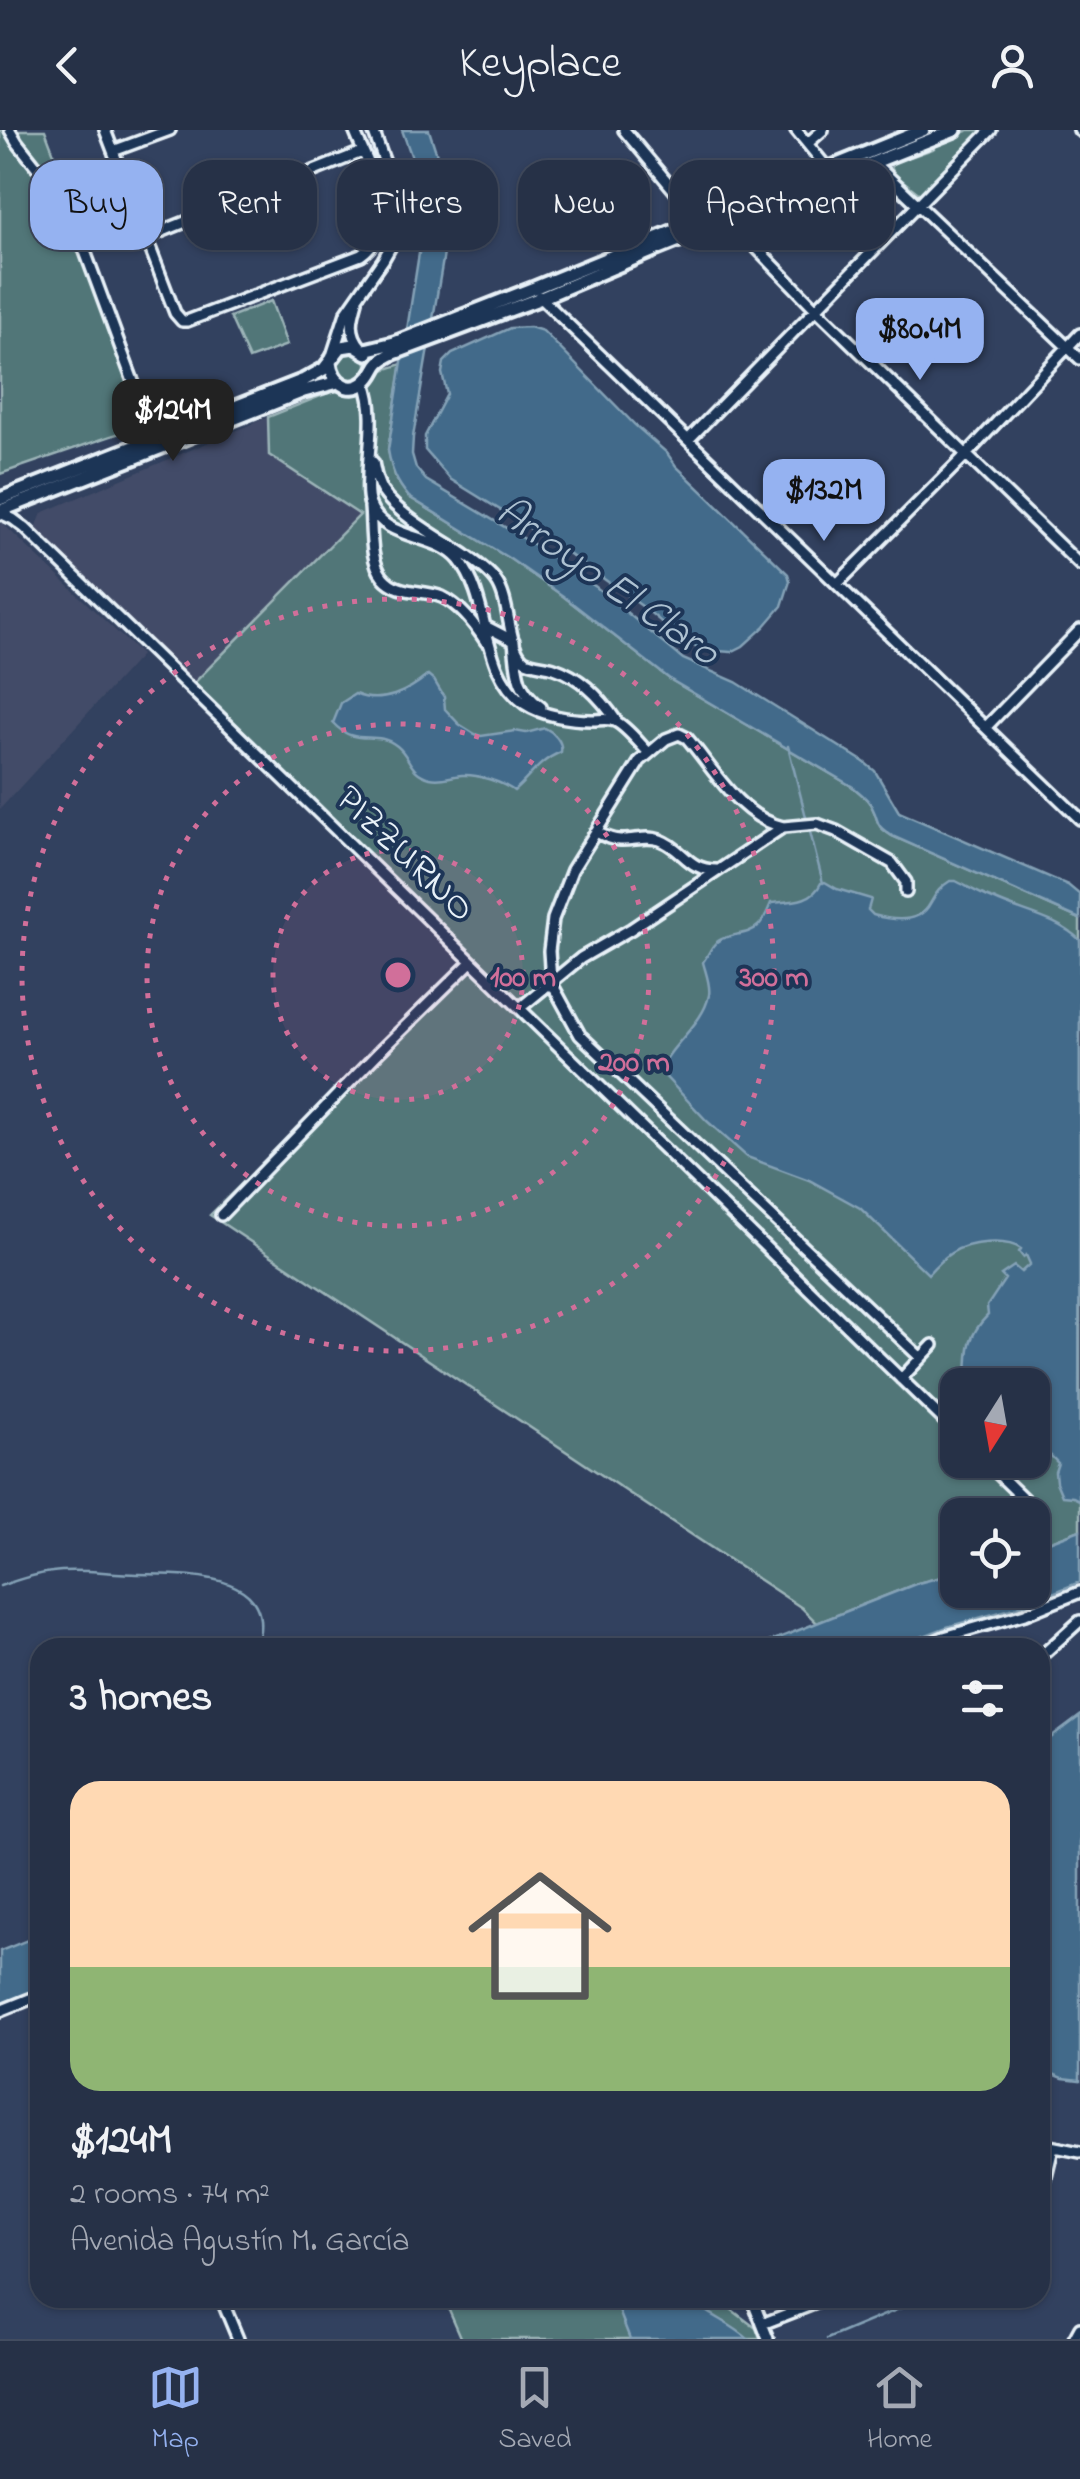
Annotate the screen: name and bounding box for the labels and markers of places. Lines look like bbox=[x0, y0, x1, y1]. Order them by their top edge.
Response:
pin: $80.4M bbox=[839, 298, 1001, 383]
pin: $124M bbox=[103, 379, 243, 464]
pin: $132M bbox=[754, 459, 894, 544]
centre of rings bbox=[380, 957, 416, 993]

